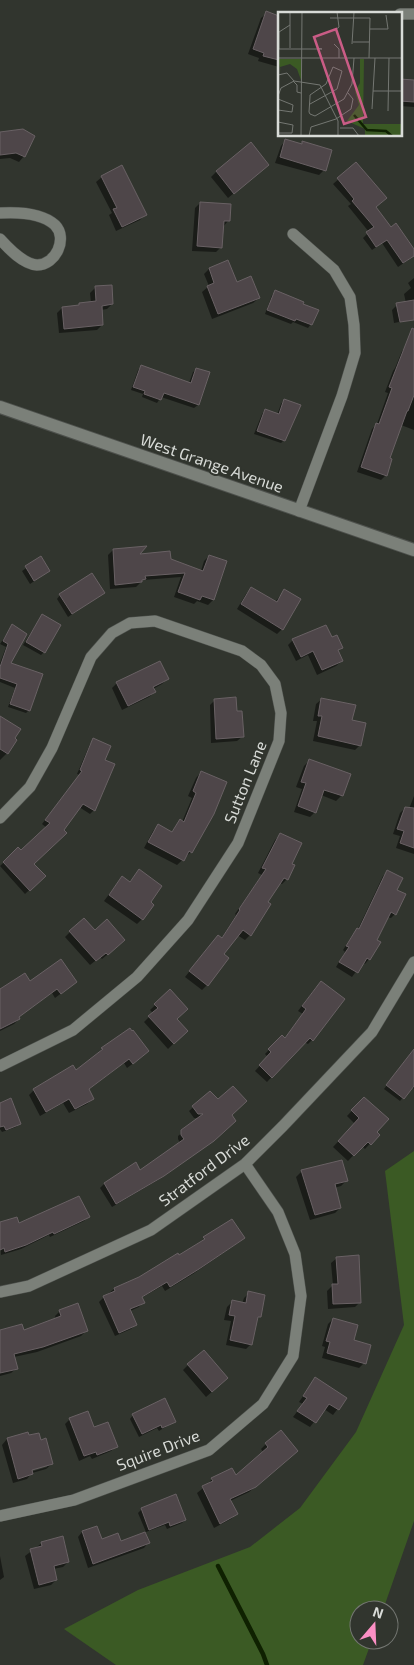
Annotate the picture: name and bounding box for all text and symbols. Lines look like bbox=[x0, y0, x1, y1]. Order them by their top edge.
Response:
inset map bbox=[278, 12, 402, 136]
street label: West Grange Avenue bbox=[138, 429, 286, 496]
street label: Sutton Lane bbox=[219, 738, 270, 826]
street label: Stratford Drive bbox=[155, 1129, 253, 1210]
street label: Squire Drive bbox=[114, 1425, 202, 1474]
north arrow bbox=[349, 1600, 399, 1650]
text: N bbox=[371, 1603, 386, 1622]

